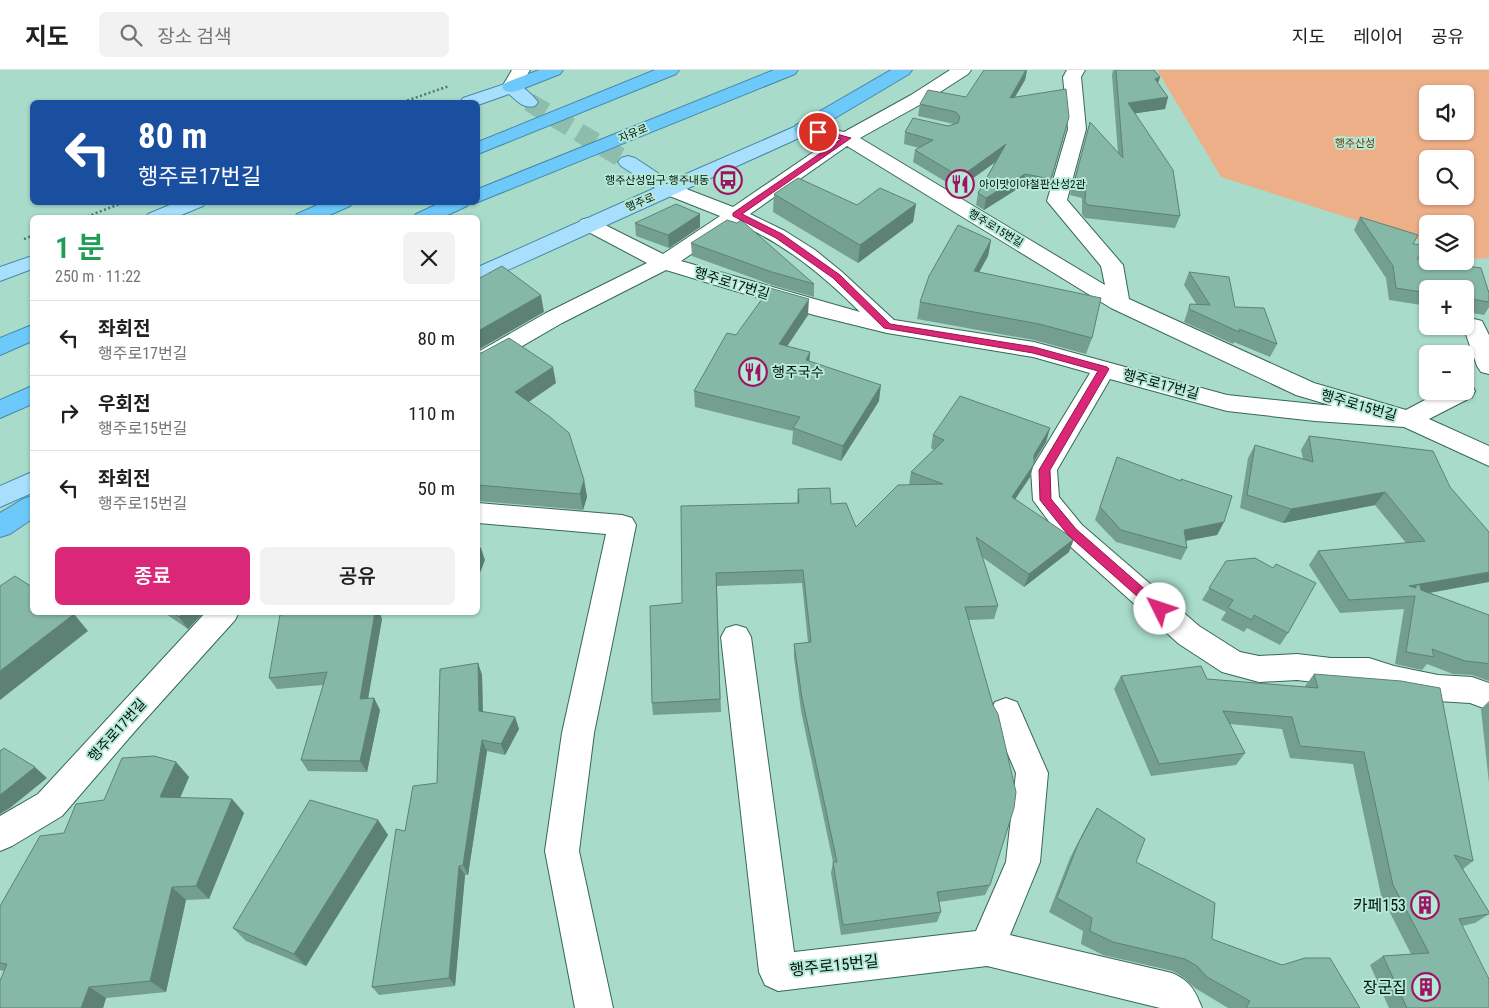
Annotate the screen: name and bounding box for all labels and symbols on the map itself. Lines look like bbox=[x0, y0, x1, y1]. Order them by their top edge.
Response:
pin bbox=[797, 111, 839, 153]
street label: 자유로 bbox=[617, 122, 650, 145]
park label: 행주산성 bbox=[1335, 137, 1375, 150]
bus stop icon: 행주산성입구.행주내동 bbox=[713, 165, 743, 195]
restaurant icon: 아이맛이야철판산성2관 bbox=[945, 169, 975, 199]
place label: 행주산성입구.행주내동 bbox=[605, 174, 709, 187]
place label: 아이맛이야철판산성2관 bbox=[979, 178, 1086, 191]
street label: 행주로 bbox=[624, 191, 657, 214]
street label: 행주로15번길 bbox=[966, 207, 1025, 250]
street label: 행주로17번길 bbox=[692, 264, 772, 302]
restaurant icon: 행주국수 bbox=[738, 357, 768, 387]
place label: 행주국수 bbox=[772, 364, 824, 380]
street label: 행주로17번길 bbox=[1121, 366, 1201, 402]
street label: 행주로15번길 bbox=[1319, 387, 1399, 423]
position arrow bbox=[1133, 582, 1185, 634]
street label: 행주로17번길 bbox=[85, 696, 149, 764]
building icon: 카페153 bbox=[1410, 890, 1440, 920]
place label: 카페153 bbox=[1353, 896, 1406, 915]
street label: 행주로15번길 bbox=[789, 951, 880, 980]
building icon: 장군집 bbox=[1411, 972, 1441, 1002]
place label: 장군집 bbox=[1363, 978, 1407, 997]

